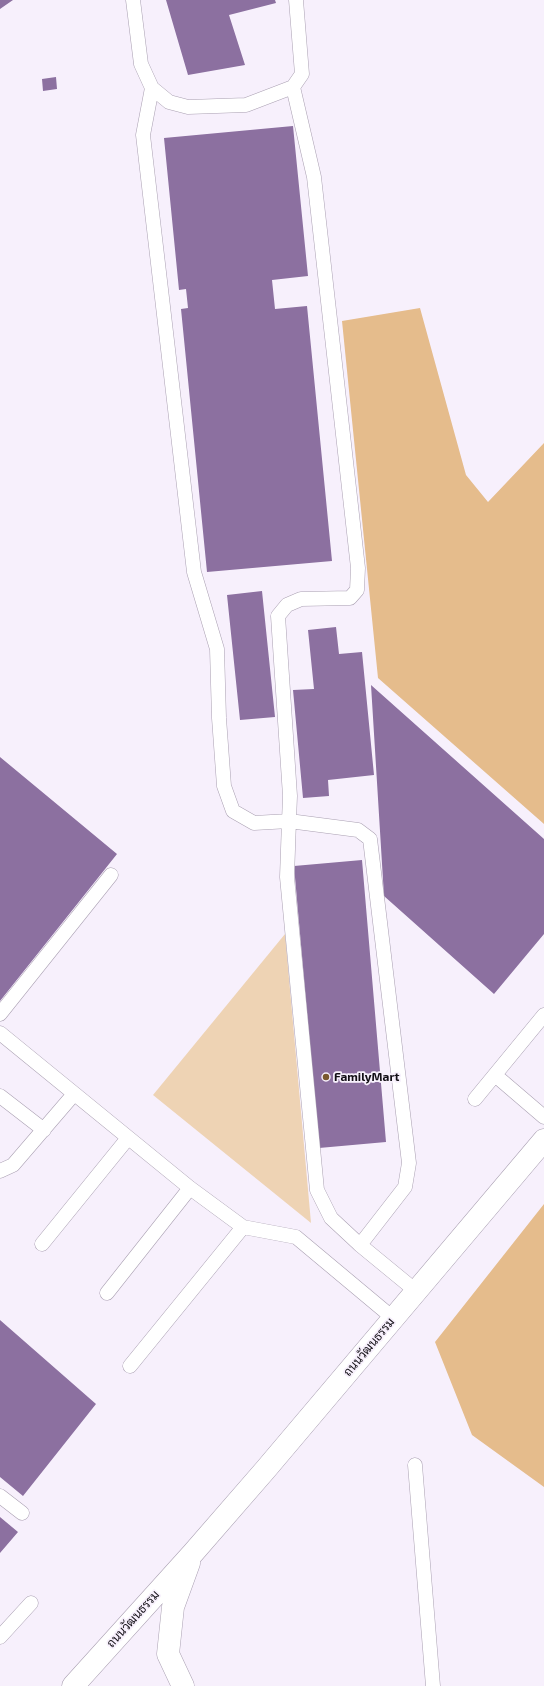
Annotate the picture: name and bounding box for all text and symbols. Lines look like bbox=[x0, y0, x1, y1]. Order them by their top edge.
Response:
place label: FamilyMart bbox=[334, 1070, 399, 1084]
marker: FamilyMart bbox=[321, 1072, 331, 1082]
street label: ถนนวัฒนธรรม bbox=[341, 1315, 397, 1379]
street label: ถนนวัฒนธรรม bbox=[104, 1588, 162, 1650]

